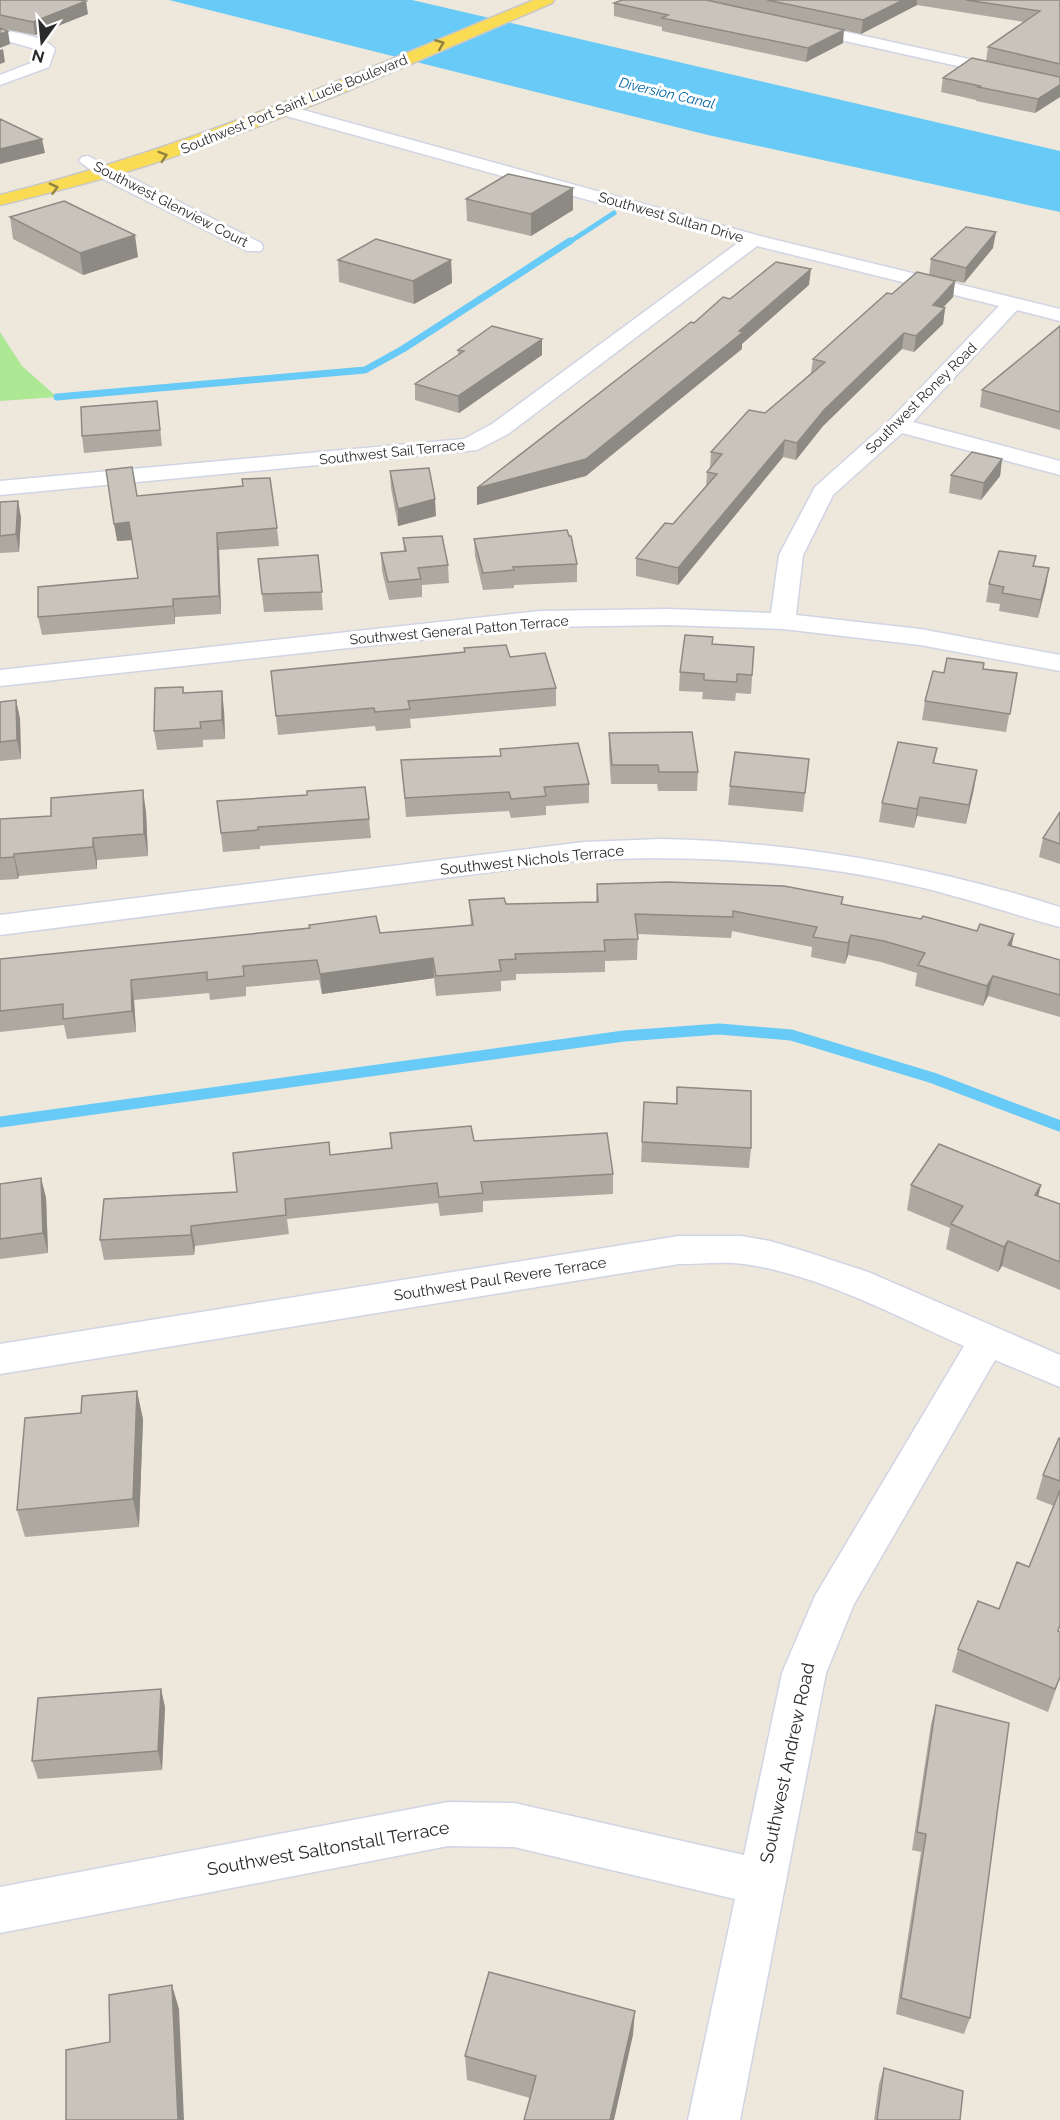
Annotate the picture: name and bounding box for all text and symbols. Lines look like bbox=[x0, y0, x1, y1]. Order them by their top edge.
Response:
north arrow bbox=[12, 12, 72, 72]
one-way arrow bbox=[434, 39, 445, 51]
text: N bbox=[30, 45, 47, 67]
street label: Southwest Port Saint Lucie Boulevard bbox=[178, 51, 410, 157]
water label: Diversion Canal bbox=[617, 74, 717, 112]
one-way arrow bbox=[157, 150, 168, 163]
street label: Southwest Glenview Court bbox=[91, 158, 251, 250]
one-way arrow bbox=[49, 182, 59, 195]
street label: Southwest Sultan Drive bbox=[597, 189, 745, 245]
street label: Southwest Roney Road bbox=[862, 339, 980, 457]
street label: Southwest Sail Terrace bbox=[318, 436, 466, 468]
street label: Southwest General Patton Terrace bbox=[349, 612, 569, 648]
street label: Southwest Nichols Terrace bbox=[439, 841, 625, 879]
street label: Southwest Paul Revere Terrace bbox=[392, 1253, 608, 1305]
street label: Southwest Andrew Road bbox=[755, 1661, 819, 1865]
street label: Southwest Saltonstall Terrace bbox=[205, 1816, 451, 1880]

